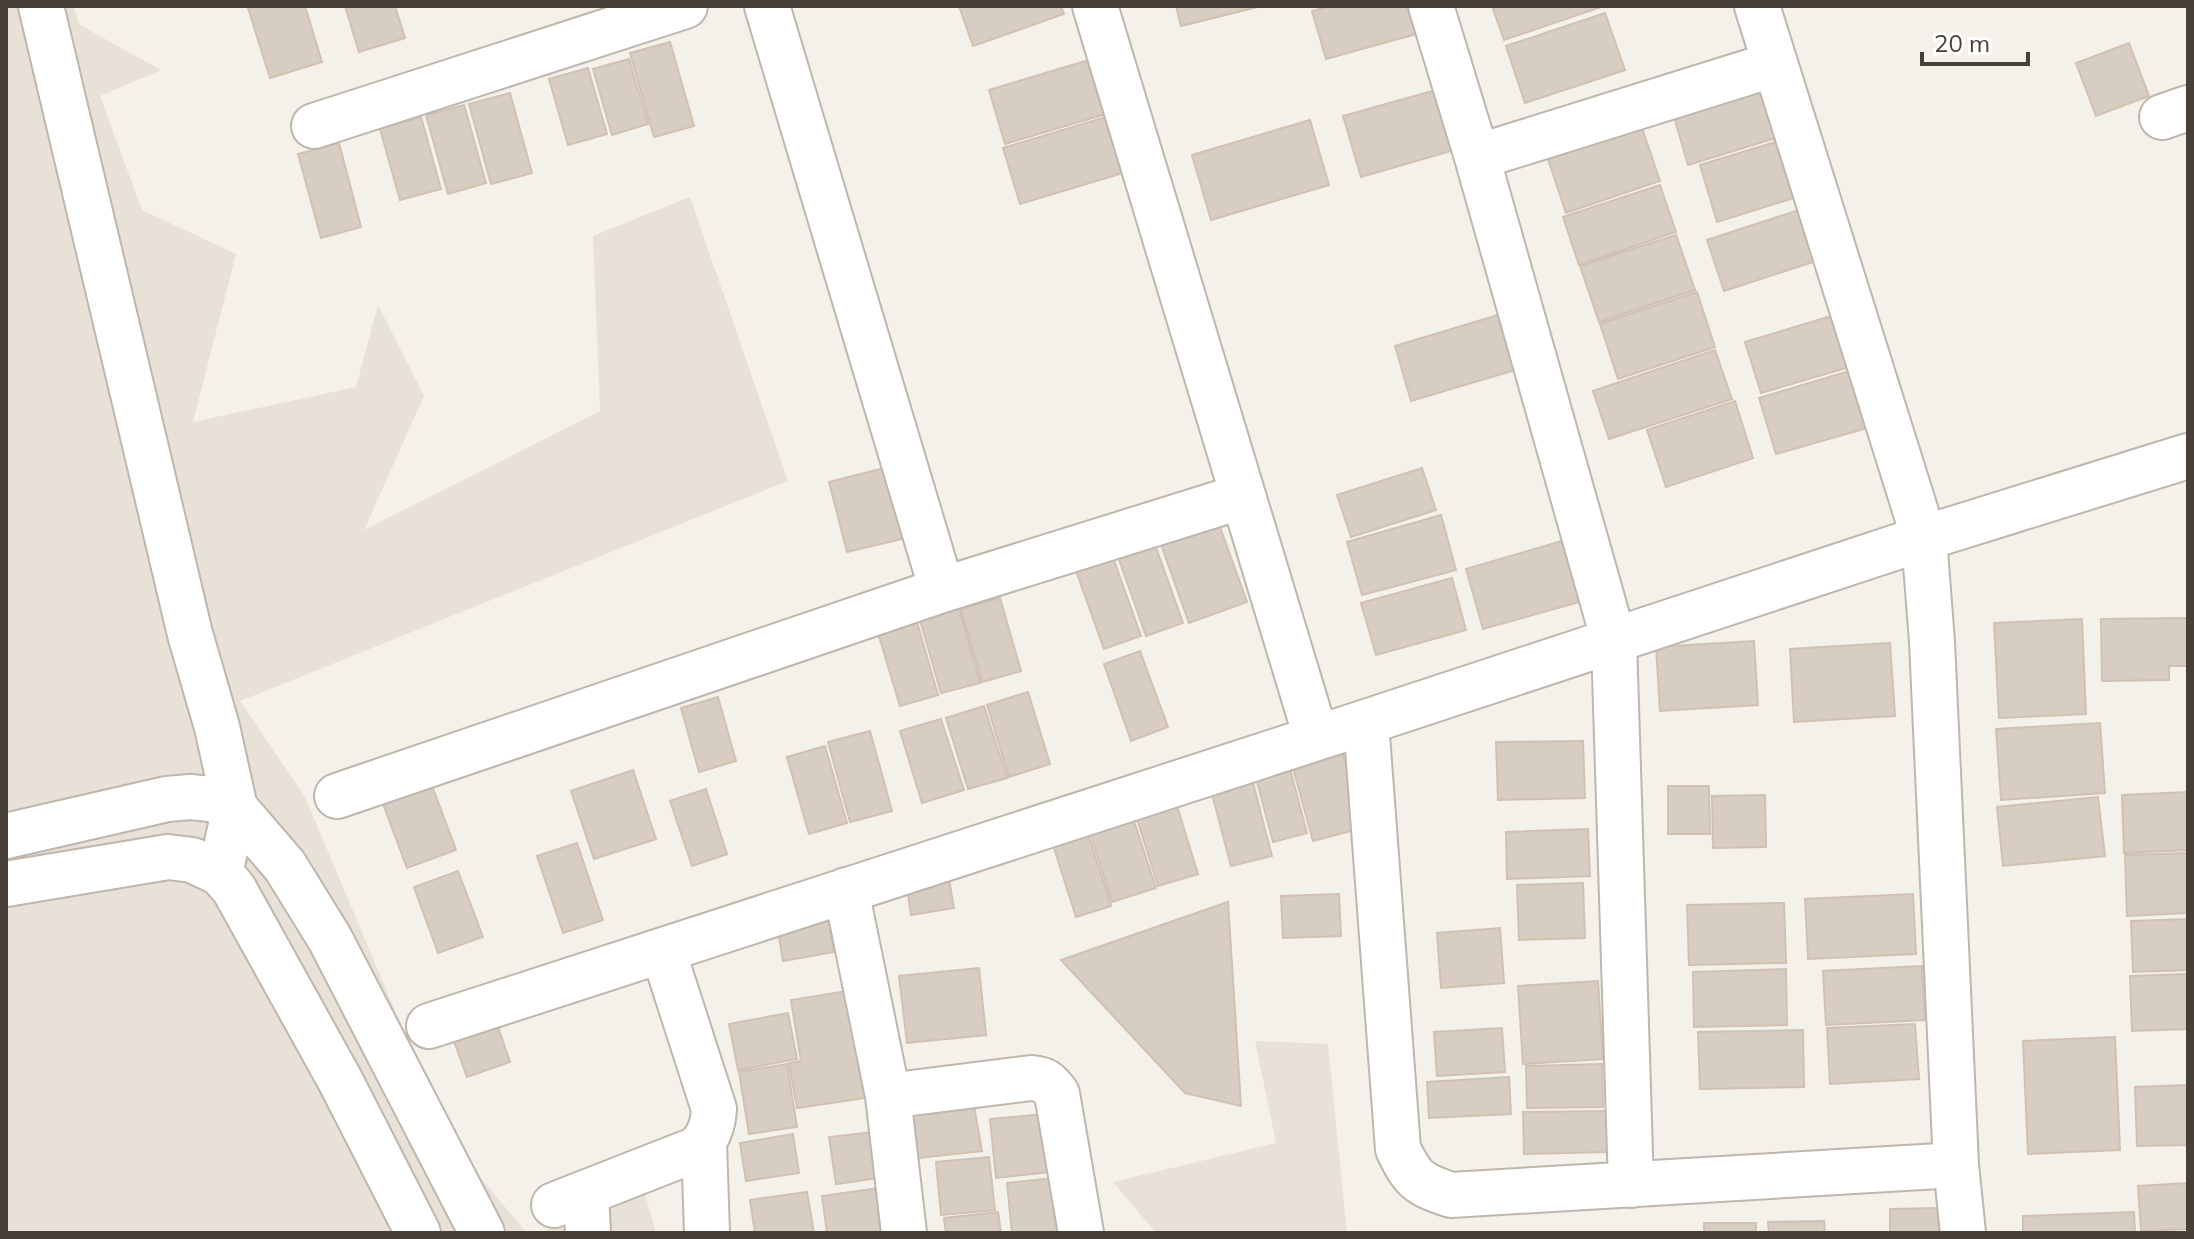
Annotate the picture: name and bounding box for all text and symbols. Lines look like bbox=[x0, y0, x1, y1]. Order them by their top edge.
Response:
scale bar bbox=[1922, 16, 2028, 66]
text: 20 m bbox=[1934, 28, 1990, 58]

